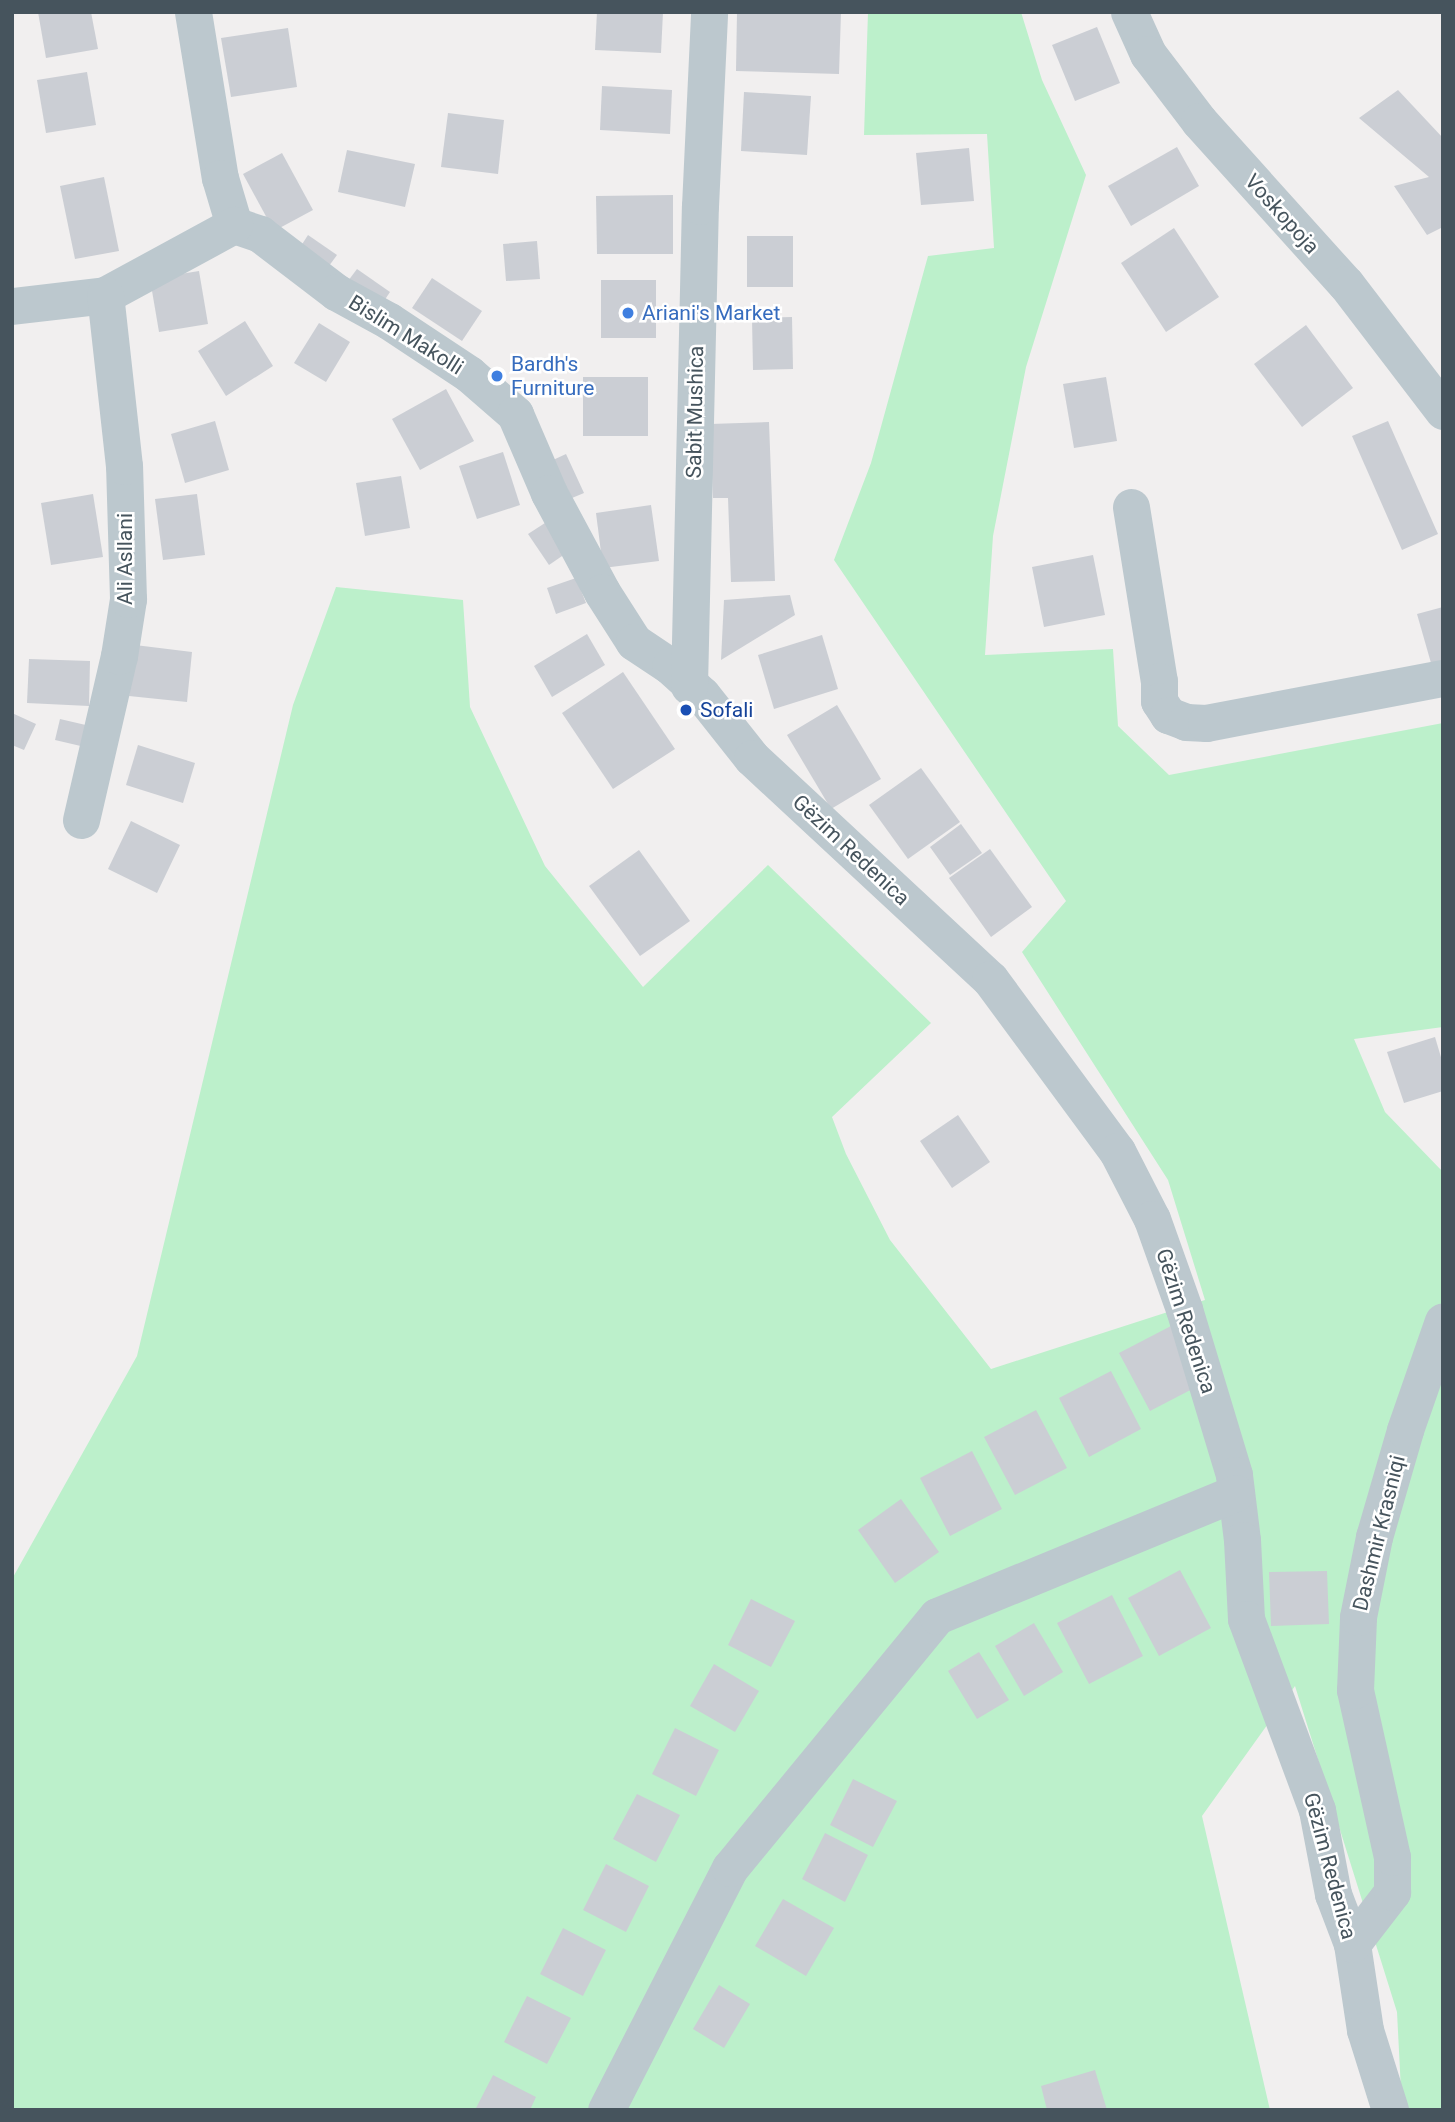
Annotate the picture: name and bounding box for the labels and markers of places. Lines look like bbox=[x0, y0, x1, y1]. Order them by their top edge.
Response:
place label: Ariani's Market bbox=[642, 300, 780, 326]
marker: Ariani's Market bbox=[620, 305, 636, 321]
place label: Bardh's Furniture bbox=[511, 351, 594, 401]
marker: Bardh's Furniture bbox=[489, 368, 505, 384]
place label: Sofali bbox=[700, 697, 753, 723]
marker: Sofali bbox=[678, 702, 694, 718]

